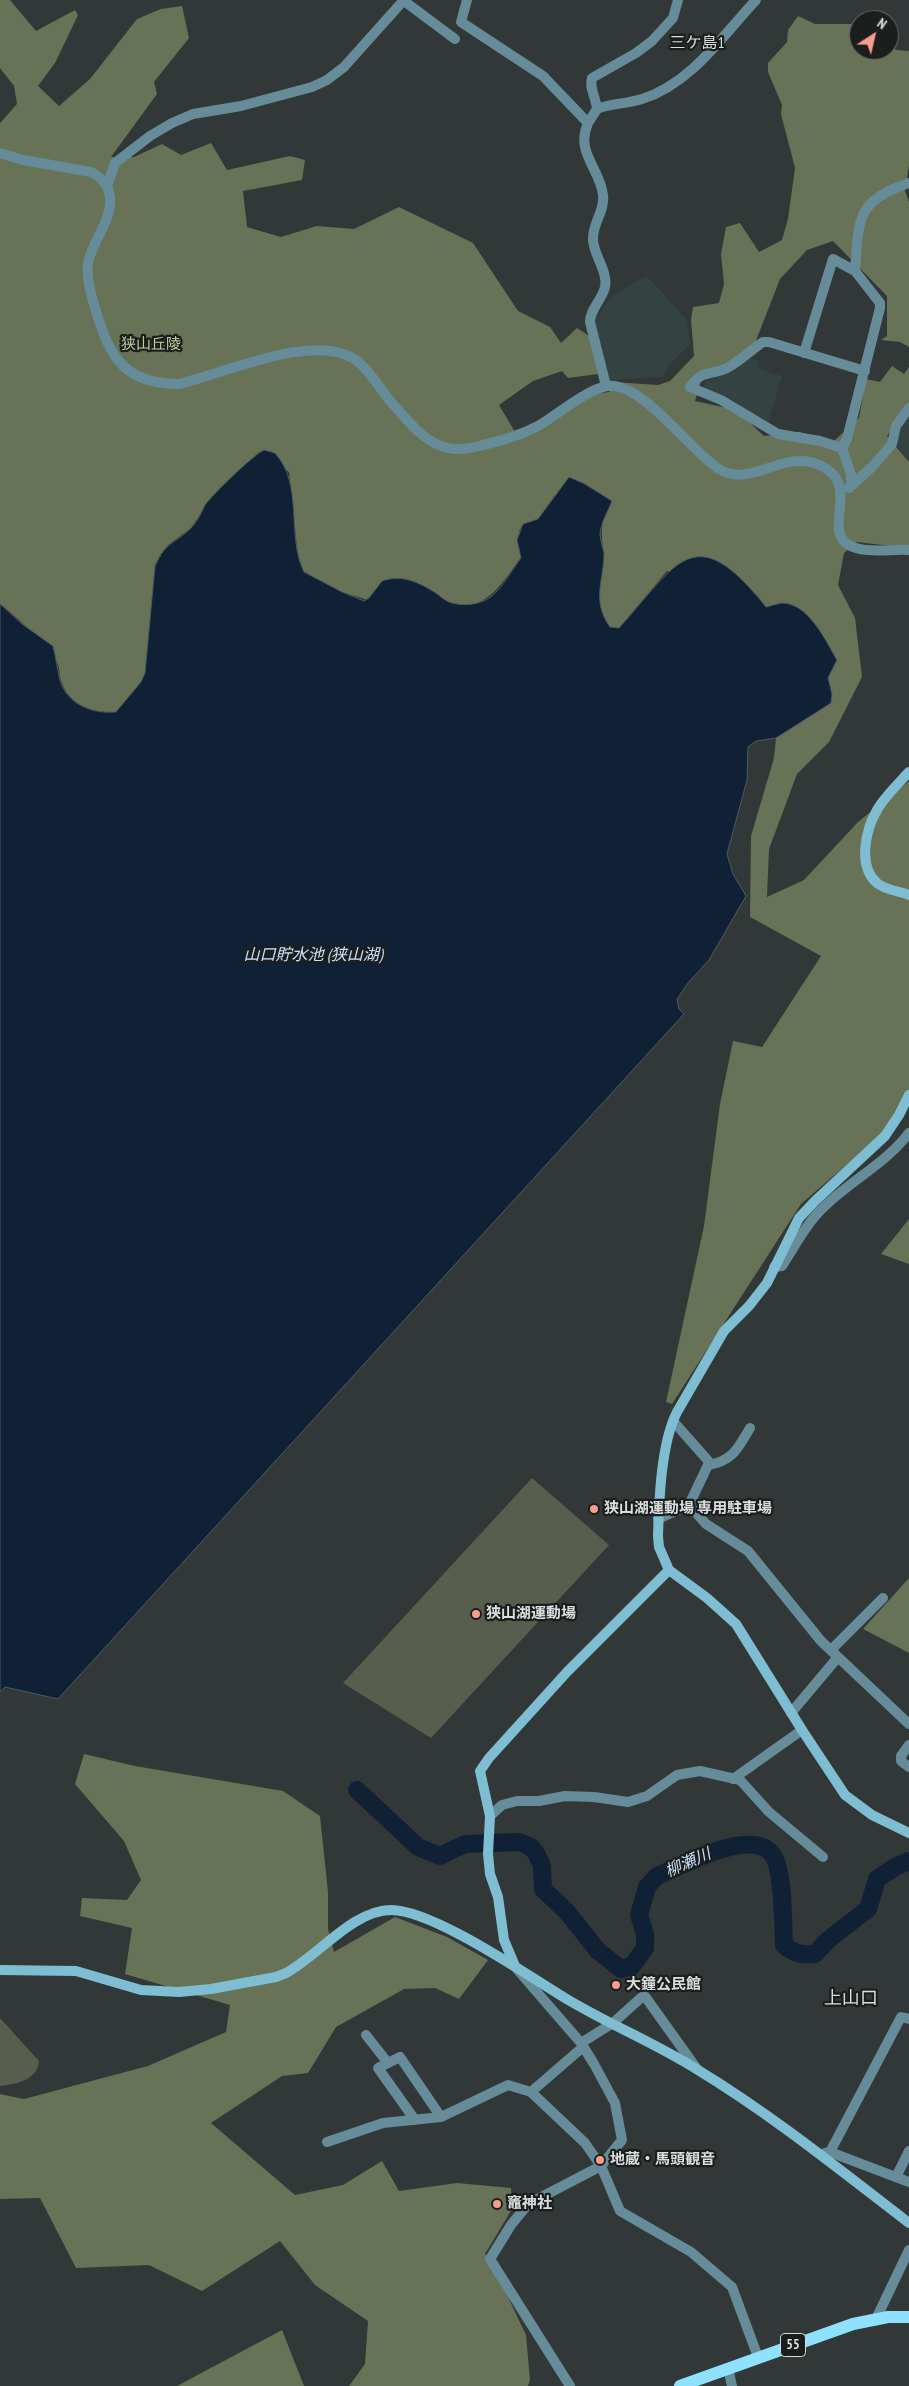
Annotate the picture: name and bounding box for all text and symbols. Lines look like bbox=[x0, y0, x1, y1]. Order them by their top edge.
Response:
north arrow bbox=[849, 10, 899, 60]
text: N bbox=[874, 14, 890, 33]
district label: 三ケ島1 bbox=[669, 33, 725, 53]
park label: 狭山丘陵 bbox=[121, 336, 181, 354]
water label: 山口貯水池 (狭山湖) bbox=[244, 945, 382, 965]
place label: 狭山湖運動場 専用駐車場 bbox=[604, 1500, 772, 1518]
marker: 狭山湖運動場 専用駐車場 bbox=[588, 1503, 600, 1515]
place label: 狭山湖運動場 bbox=[486, 1605, 576, 1623]
marker: 狭山湖運動場 bbox=[470, 1608, 482, 1620]
water label: 柳瀬川 bbox=[662, 1844, 714, 1882]
place label: 大鐘公民館 bbox=[626, 1976, 701, 1994]
marker: 大鐘公民館 bbox=[610, 1979, 622, 1991]
district label: 上山口 bbox=[824, 1988, 878, 2010]
place label: 地蔵・馬頭観音 bbox=[610, 2151, 715, 2169]
marker: 地蔵・馬頭観音 bbox=[594, 2154, 606, 2166]
place label: 竈神社 bbox=[507, 2195, 552, 2213]
marker: 竈神社 bbox=[491, 2198, 503, 2210]
road number: 55 bbox=[780, 2334, 806, 2356]

